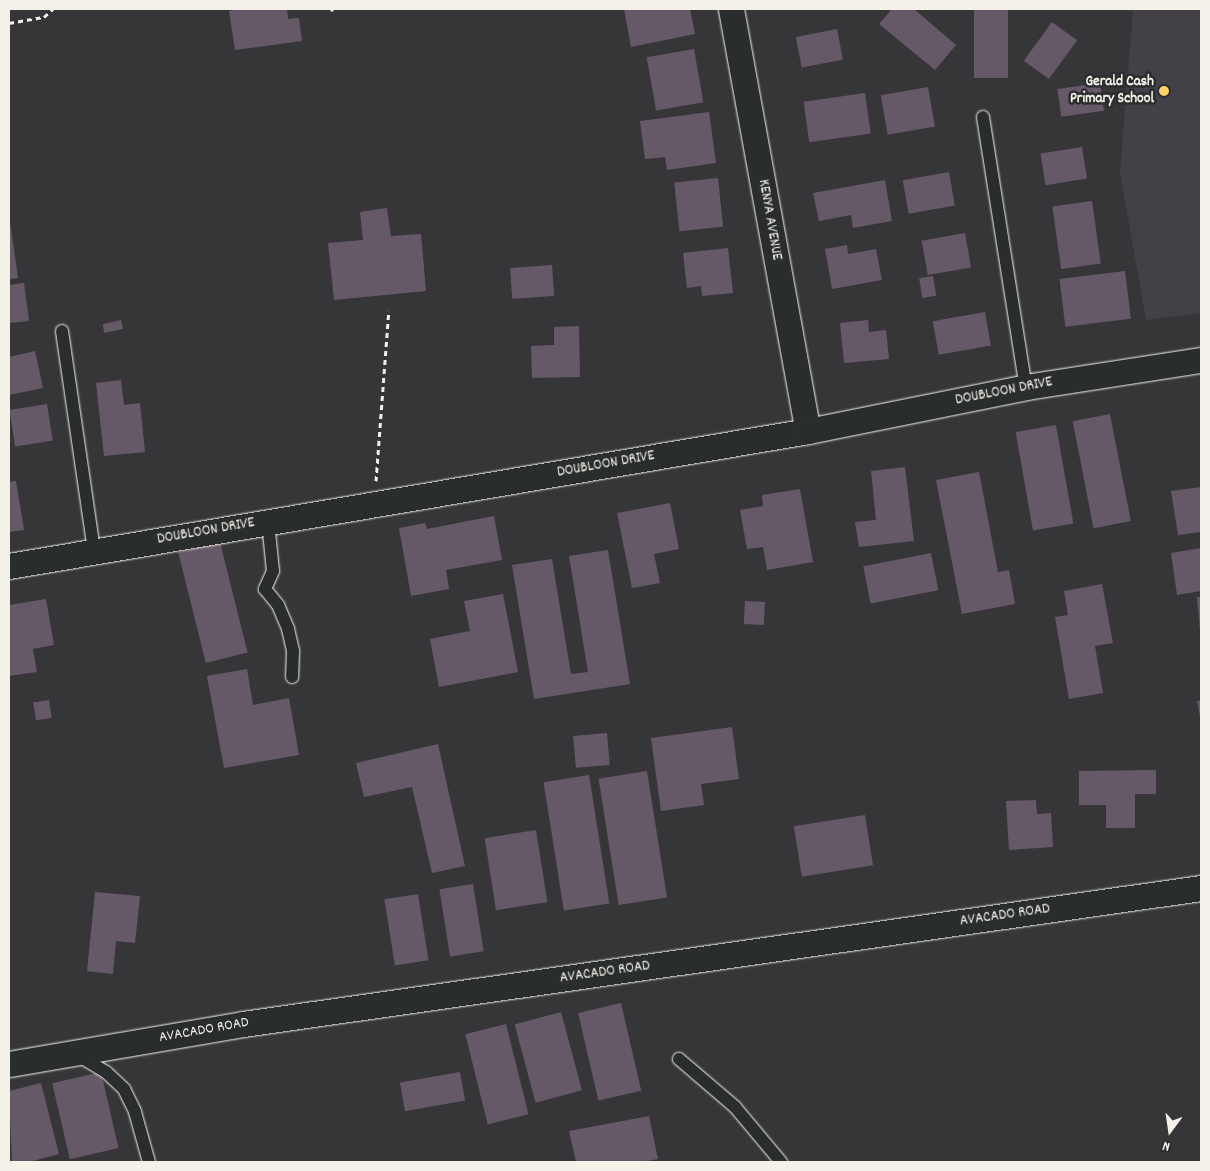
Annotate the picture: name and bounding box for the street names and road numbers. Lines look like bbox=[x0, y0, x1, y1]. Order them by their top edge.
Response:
street label: KENYA AVENUE bbox=[753, 178, 785, 262]
street label: DOUBLOON DRIVE bbox=[954, 374, 1054, 410]
street label: DOUBLOON DRIVE bbox=[556, 448, 656, 482]
street label: DOUBLOON DRIVE bbox=[156, 515, 256, 549]
street label: AVACADO ROAD bbox=[959, 901, 1051, 931]
street label: AVACADO ROAD bbox=[559, 958, 651, 988]
street label: AVACADO ROAD bbox=[158, 1014, 250, 1048]

